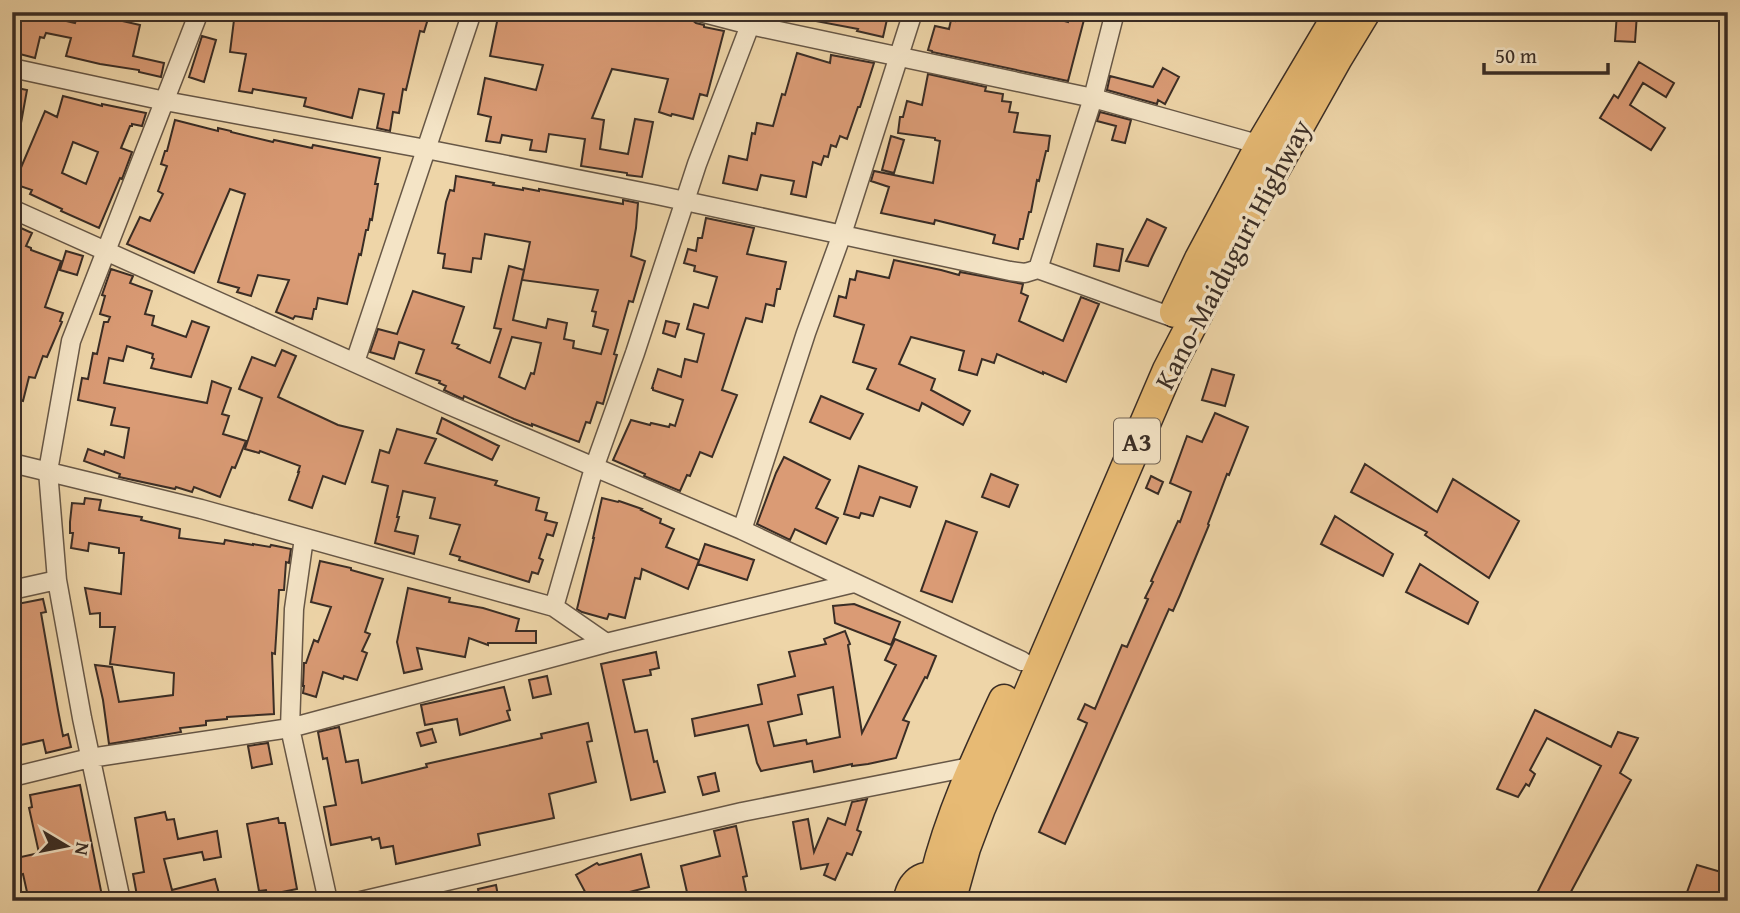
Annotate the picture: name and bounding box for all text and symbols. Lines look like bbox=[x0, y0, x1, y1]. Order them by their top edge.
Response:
scale bar bbox=[1484, 32, 1609, 76]
text: 50 m bbox=[1495, 40, 1537, 71]
street label: Kano-Maiduguri Highway bbox=[1143, 111, 1321, 396]
road number: A3 bbox=[1114, 418, 1160, 463]
north arrow bbox=[32, 811, 102, 881]
text: N bbox=[68, 840, 98, 858]

